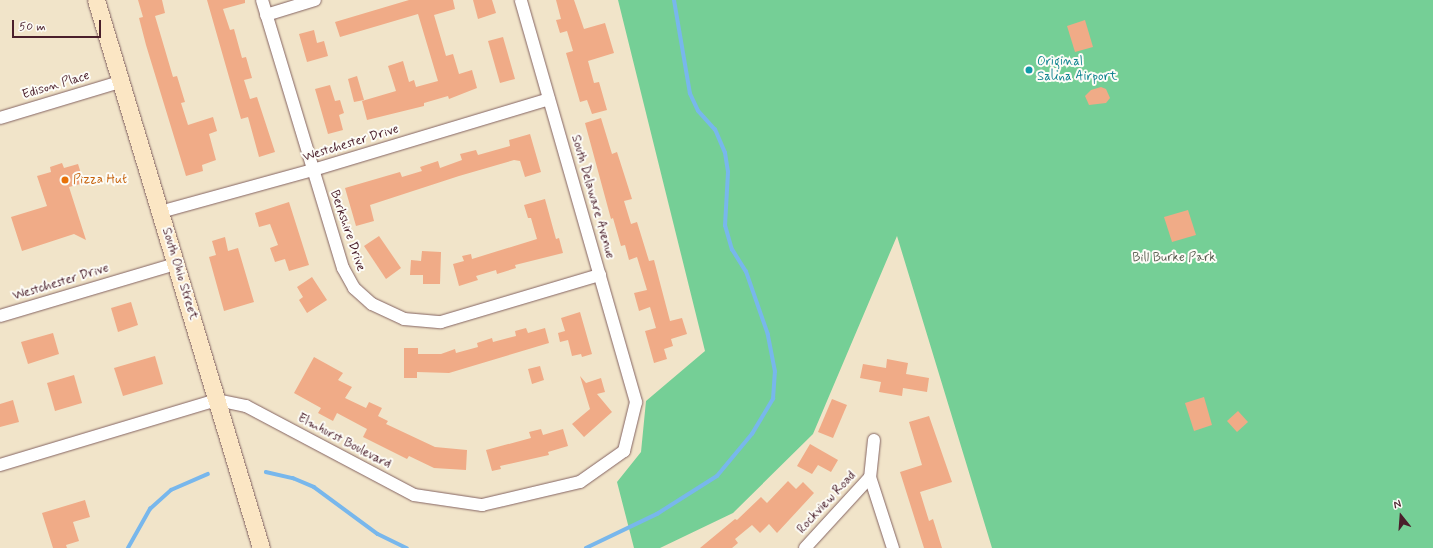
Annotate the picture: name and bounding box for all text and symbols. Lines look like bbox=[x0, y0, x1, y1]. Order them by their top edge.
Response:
scale bar bbox=[14, 12, 103, 38]
text: 50 m bbox=[19, 19, 46, 35]
place label: Original Salina Airport bbox=[1037, 55, 1117, 86]
marker: Original Salina Airport bbox=[1024, 65, 1034, 75]
street label: Edison Place bbox=[20, 68, 92, 104]
street label: Westchester Drive bbox=[302, 122, 400, 166]
street label: South Delaware Avenue bbox=[567, 132, 617, 262]
place label: Pizza Hut bbox=[73, 172, 126, 188]
marker: Pizza Hut bbox=[60, 175, 70, 185]
street label: Berkshire Drive bbox=[326, 189, 368, 273]
street label: South Ohio Street bbox=[158, 226, 200, 322]
park label: Bill Burke Park bbox=[1133, 250, 1215, 266]
street label: Westchester Drive bbox=[12, 261, 110, 305]
street label: Elmhurst Boulevard bbox=[295, 411, 393, 473]
street label: Rockview Road bbox=[794, 469, 860, 537]
north arrow bbox=[1381, 496, 1421, 536]
text: N bbox=[1392, 497, 1403, 512]

